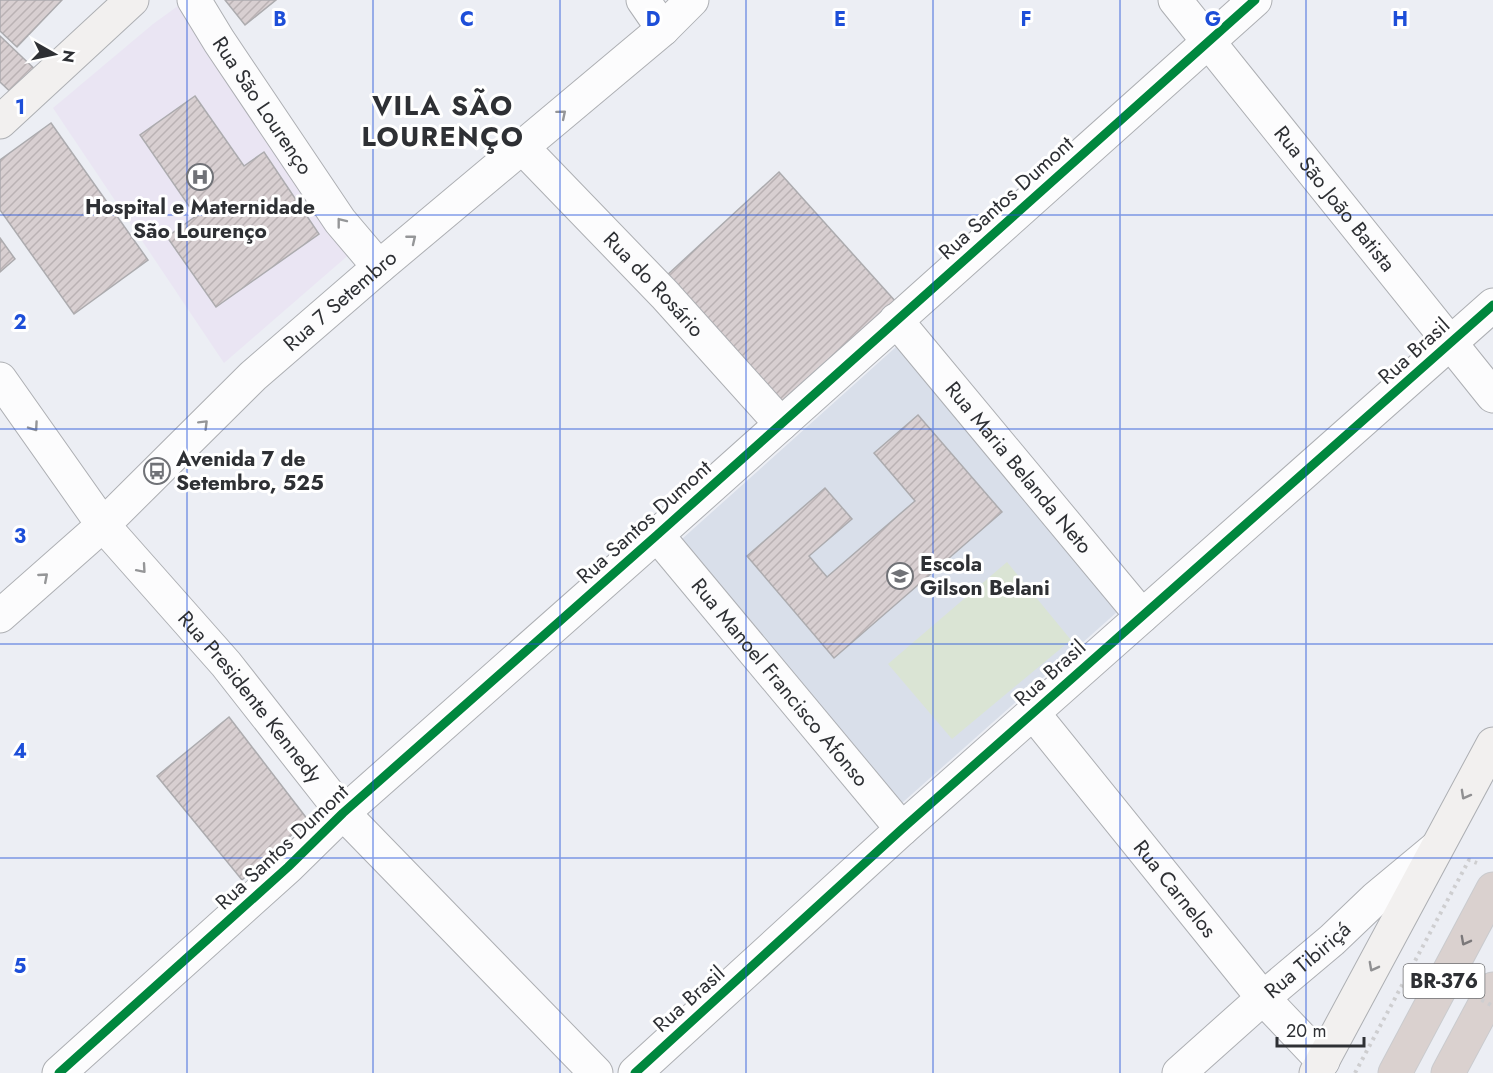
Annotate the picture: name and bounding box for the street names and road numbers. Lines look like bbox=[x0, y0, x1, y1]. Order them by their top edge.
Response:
street label: Rua São Lourenço bbox=[205, 31, 320, 181]
street label: Rua São João Batista bbox=[1267, 120, 1402, 278]
street label: Rua Santos Dumont bbox=[932, 129, 1080, 267]
street label: Rua do Rosário bbox=[597, 225, 711, 344]
street label: Rua 7 Setembro bbox=[277, 243, 403, 358]
street label: Rua Brasil bbox=[1372, 311, 1456, 391]
street label: Rua Maria Belanda Neto bbox=[938, 375, 1099, 560]
street label: Rua Santos Dumont bbox=[570, 453, 718, 591]
street label: Rua Manoel Francisco Afonso bbox=[684, 572, 876, 793]
street label: Rua Presidente Kennedy bbox=[171, 604, 330, 790]
street label: Rua Brasil bbox=[1008, 633, 1092, 713]
street label: Rua Santos Dumont bbox=[209, 777, 355, 917]
street label: Rua Carnelos bbox=[1126, 834, 1224, 944]
street label: Rua Tibiriçá bbox=[1258, 915, 1357, 1006]
street label: Rua Brasil bbox=[647, 959, 731, 1039]
road number: BR-376 bbox=[1404, 964, 1484, 998]

